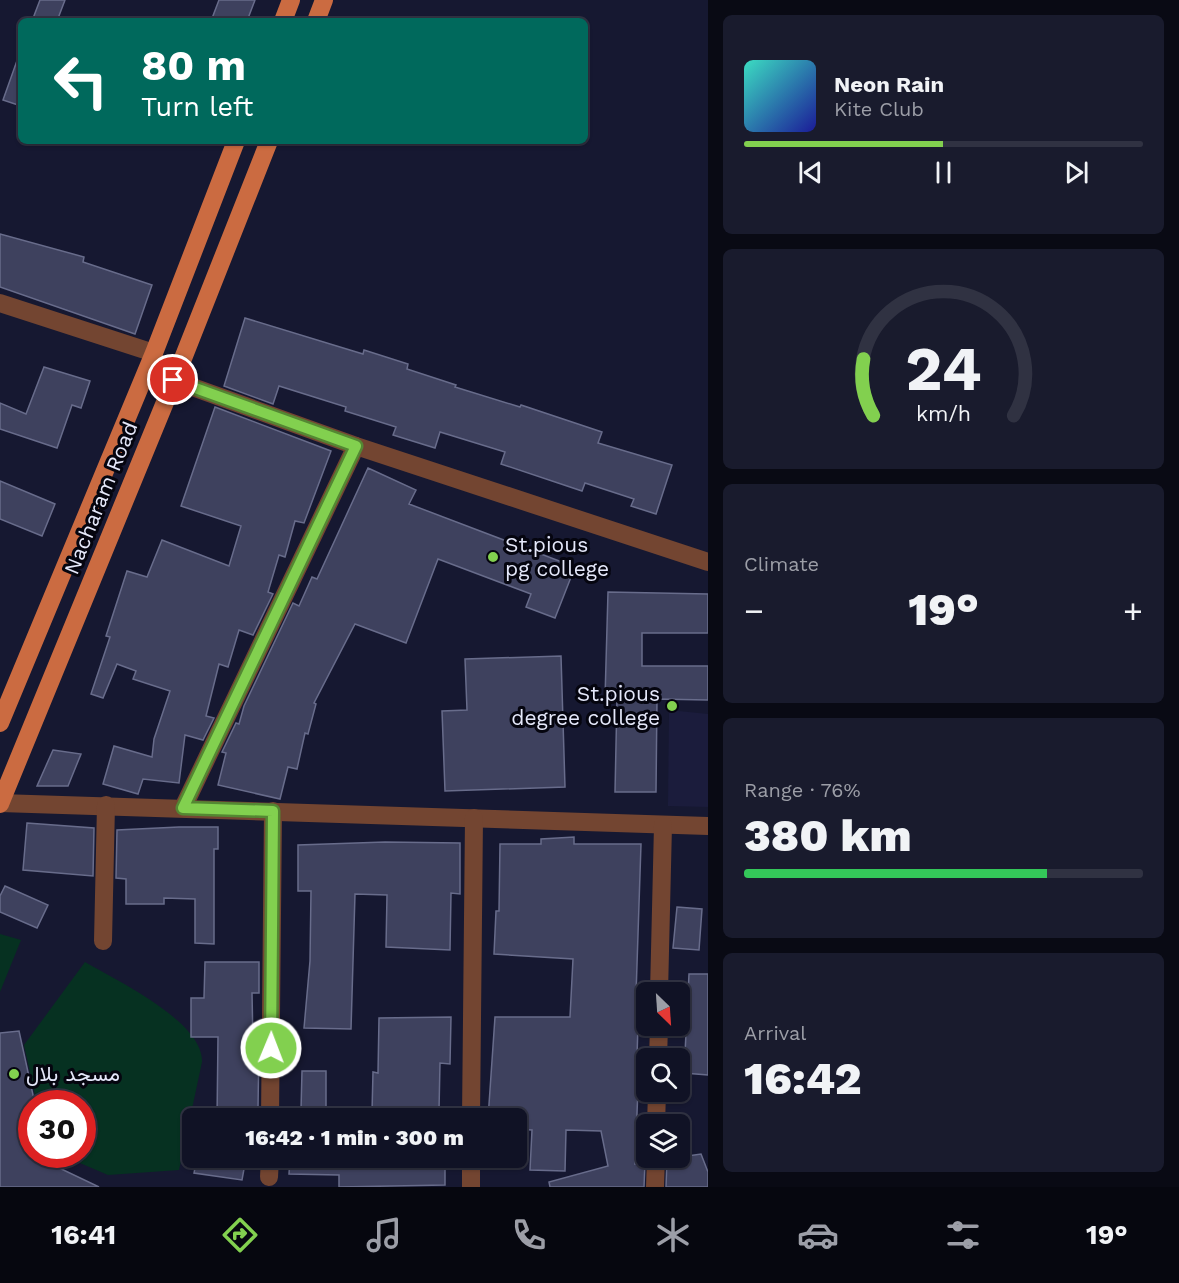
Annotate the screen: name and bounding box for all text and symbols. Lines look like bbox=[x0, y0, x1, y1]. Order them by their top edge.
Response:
text: 80 m bbox=[141, 41, 246, 90]
icon: left bbox=[42, 42, 120, 120]
text: Neon Rain bbox=[834, 72, 944, 97]
text: Turn left bbox=[141, 91, 253, 123]
text: Kite Club bbox=[834, 97, 924, 121]
icon: previous bbox=[794, 156, 827, 189]
icon: pause bbox=[927, 156, 960, 189]
icon: next bbox=[1060, 156, 1093, 189]
text: 24 bbox=[905, 332, 982, 405]
pin bbox=[147, 354, 198, 405]
icon: arrive bbox=[156, 363, 189, 396]
text: km/h bbox=[916, 402, 971, 427]
street label: Nacharam Road bbox=[59, 418, 143, 578]
place label: St.pious pg college bbox=[505, 532, 609, 581]
marker: St.pious pg college bbox=[486, 550, 500, 564]
text: Climate bbox=[744, 552, 819, 576]
text: 19° bbox=[908, 583, 979, 636]
text: − bbox=[744, 591, 764, 630]
text: + bbox=[1123, 591, 1143, 630]
place label: St.pious degree college bbox=[511, 681, 660, 730]
marker: St.pious degree college bbox=[665, 699, 679, 713]
text: Range · 76% bbox=[744, 778, 861, 802]
text: 380 km bbox=[744, 809, 912, 862]
north arrow bbox=[636, 982, 690, 1036]
map controls bbox=[636, 982, 690, 1168]
position arrow bbox=[239, 1016, 303, 1080]
text: Arrival bbox=[744, 1021, 806, 1045]
button: search bbox=[636, 1048, 690, 1102]
text: 16:42 bbox=[744, 1052, 862, 1105]
place label: مسجد بلال bbox=[26, 1061, 120, 1086]
marker: مسجد بلال bbox=[7, 1067, 21, 1081]
speed limit sign: 30 bbox=[18, 1090, 96, 1168]
button: layers bbox=[636, 1114, 690, 1168]
text: 16:42 · 1 min · 300 m bbox=[245, 1125, 464, 1150]
icon: directions bbox=[219, 1214, 261, 1256]
icon: music bbox=[363, 1214, 405, 1256]
icon: phone bbox=[508, 1214, 550, 1256]
icon: climate bbox=[652, 1214, 694, 1256]
icon: car bbox=[797, 1214, 839, 1256]
icon: filters bbox=[942, 1214, 984, 1256]
text: 16:41 bbox=[51, 1219, 116, 1251]
text: 19° bbox=[1086, 1219, 1128, 1251]

